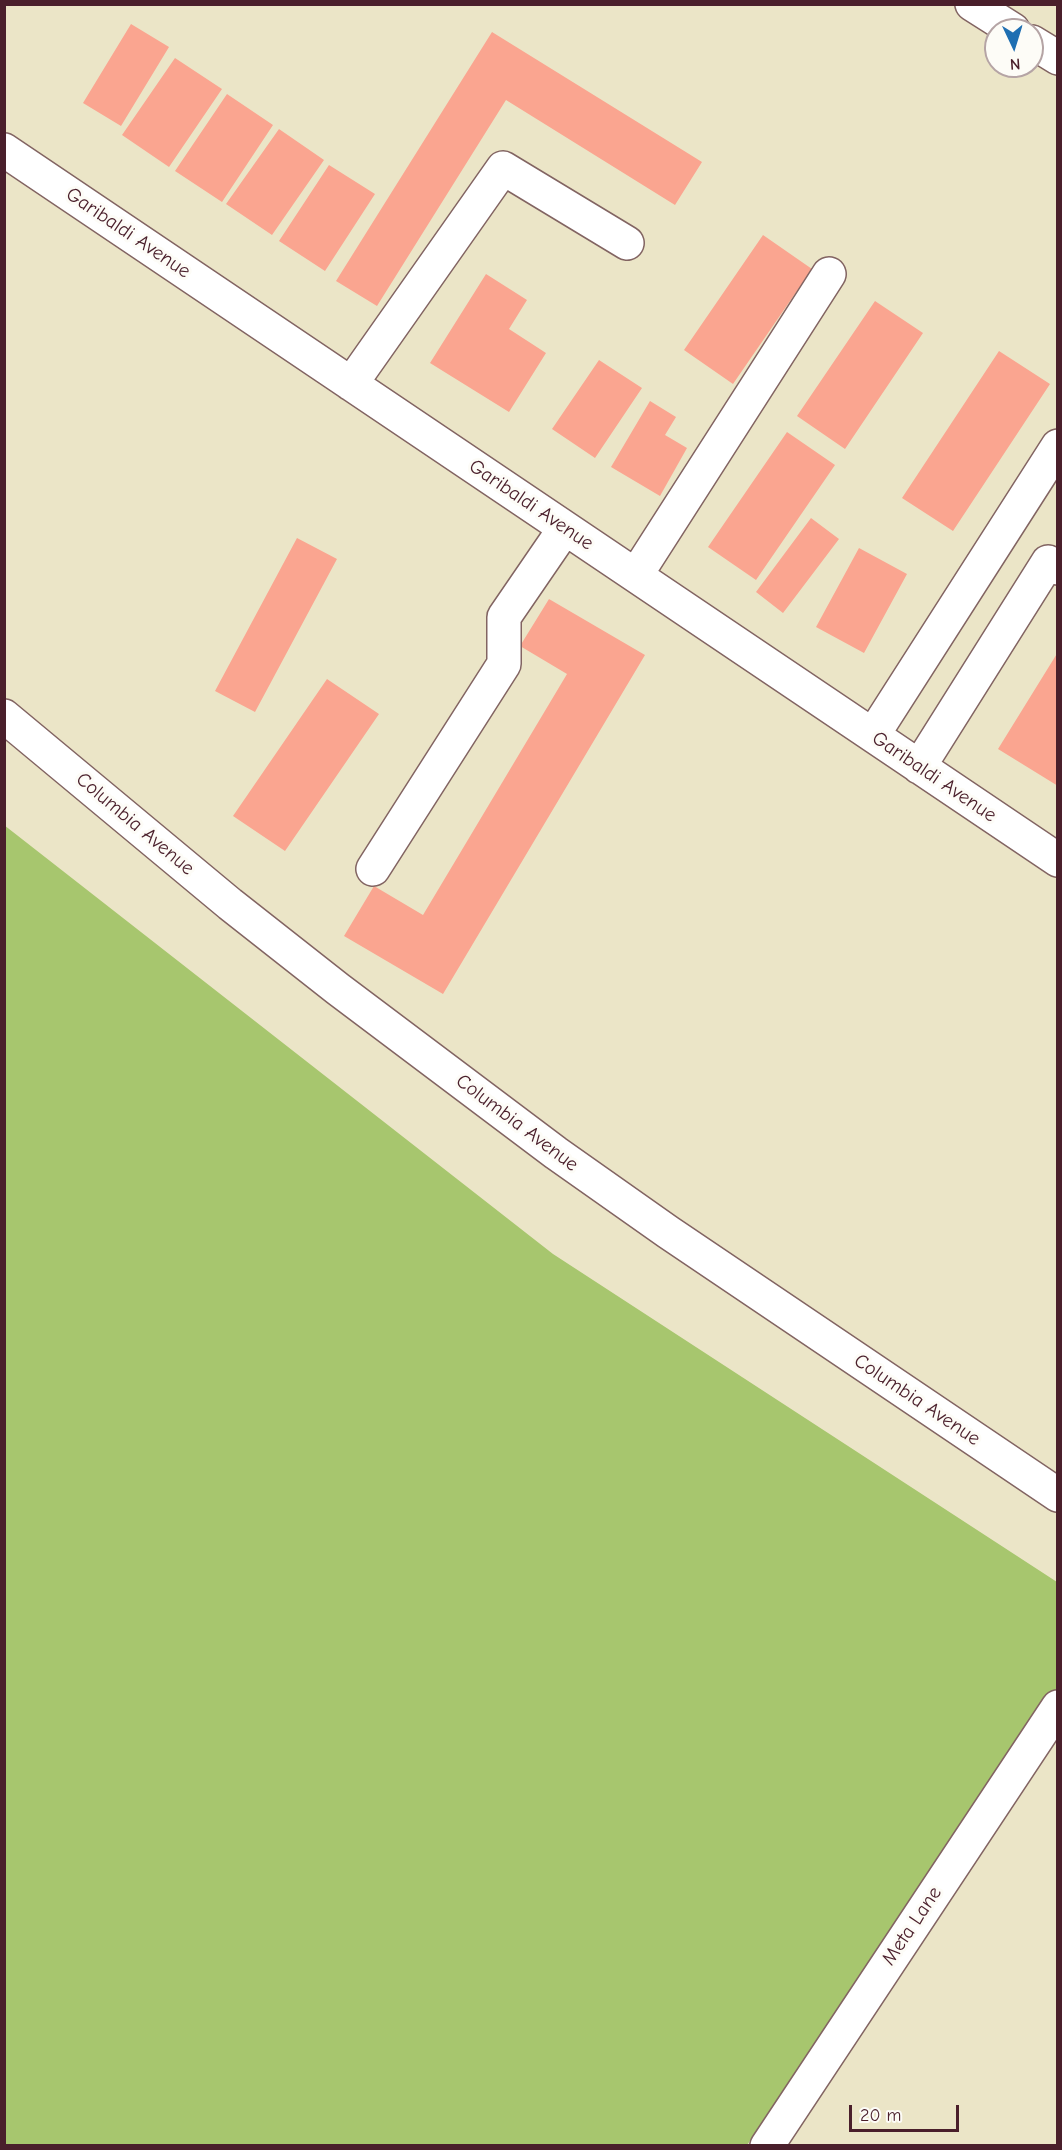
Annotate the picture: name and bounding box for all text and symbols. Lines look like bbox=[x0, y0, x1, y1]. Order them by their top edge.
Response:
north arrow bbox=[984, 18, 1044, 78]
text: N bbox=[1009, 55, 1021, 73]
street label: Garibaldi Avenue bbox=[61, 182, 195, 284]
street label: Garibaldi Avenue bbox=[464, 454, 598, 556]
street label: Garibaldi Avenue bbox=[867, 726, 1001, 828]
street label: Columbia Avenue bbox=[71, 768, 199, 880]
street label: Columbia Avenue bbox=[451, 1069, 583, 1177]
street label: Columbia Avenue bbox=[849, 1349, 985, 1451]
street label: Meta Lane bbox=[877, 1882, 947, 1970]
scale bar bbox=[852, 2093, 962, 2131]
text: 20 m bbox=[860, 2105, 901, 2126]

